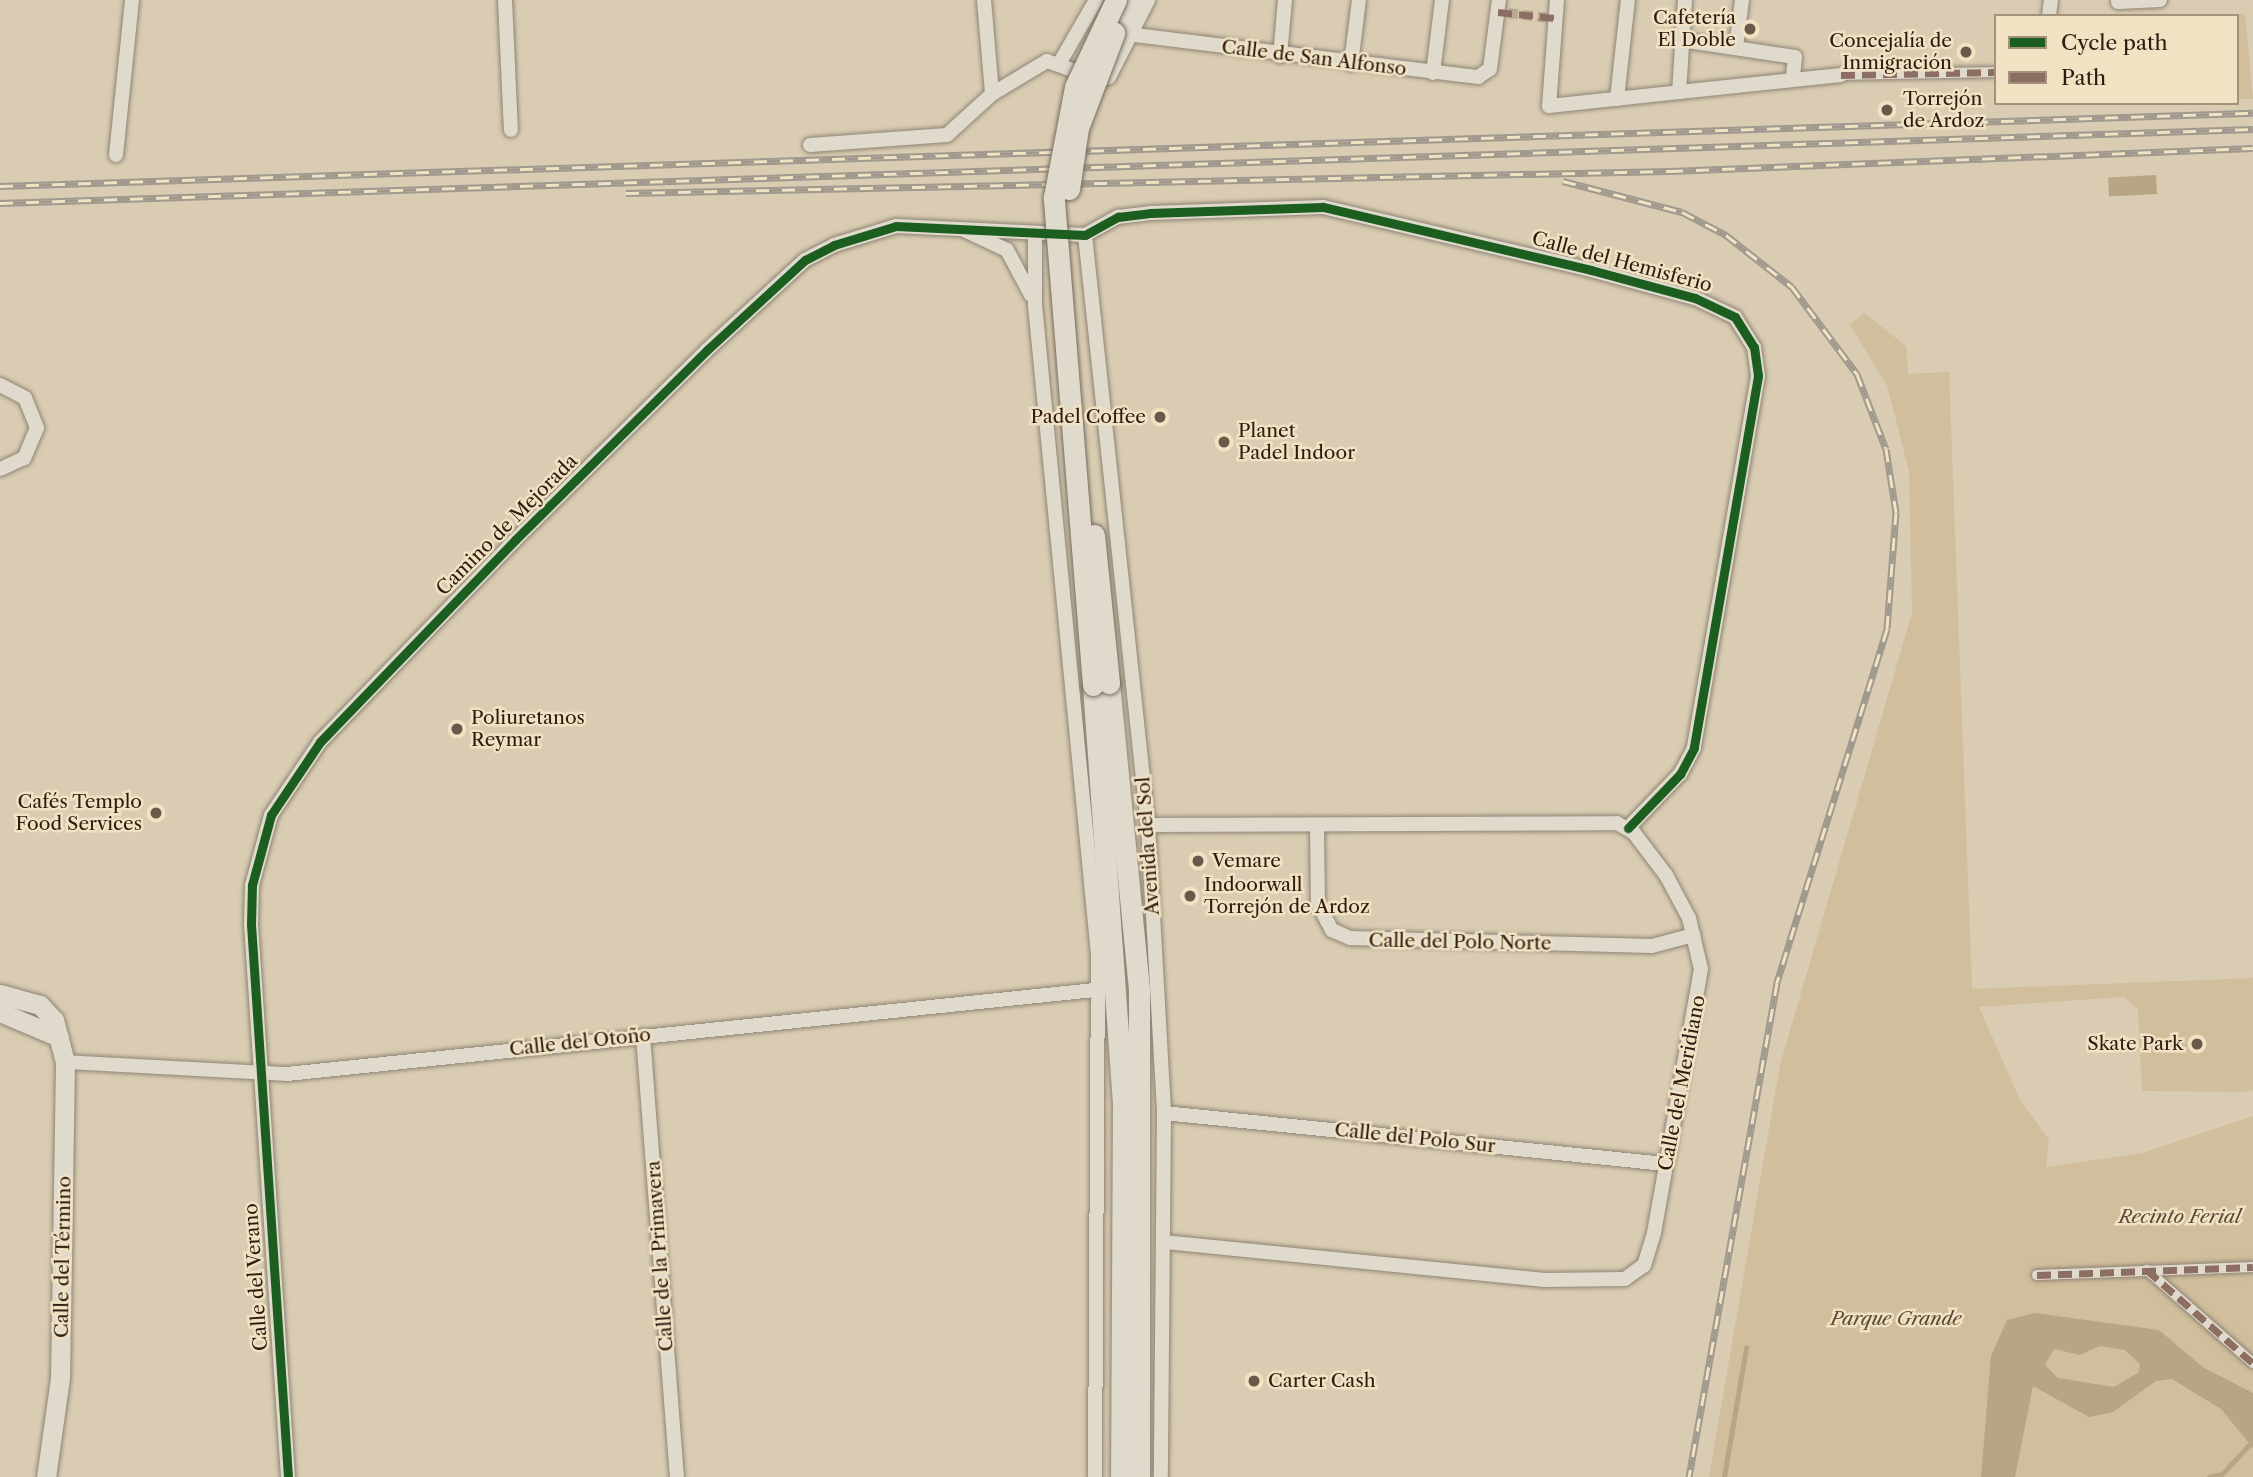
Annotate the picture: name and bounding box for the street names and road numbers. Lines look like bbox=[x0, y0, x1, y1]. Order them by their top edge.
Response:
street label: Calle de San Alfonso bbox=[1220, 35, 1408, 81]
street label: Calle del Hemisferio bbox=[1529, 227, 1715, 297]
street label: Camino de Mejorada bbox=[432, 450, 582, 600]
street label: Avenida del Sol bbox=[1132, 776, 1164, 916]
street label: Calle del Polo Norte bbox=[1368, 929, 1552, 955]
street label: Calle del Meridiano bbox=[1654, 993, 1710, 1173]
street label: Calle del Otoño bbox=[508, 1023, 652, 1061]
street label: Calle del Polo Sur bbox=[1333, 1118, 1497, 1158]
street label: Calle de la Primavera bbox=[642, 1160, 678, 1352]
street label: Calle del Término bbox=[50, 1175, 76, 1339]
street label: Calle del Verano bbox=[239, 1202, 273, 1352]

